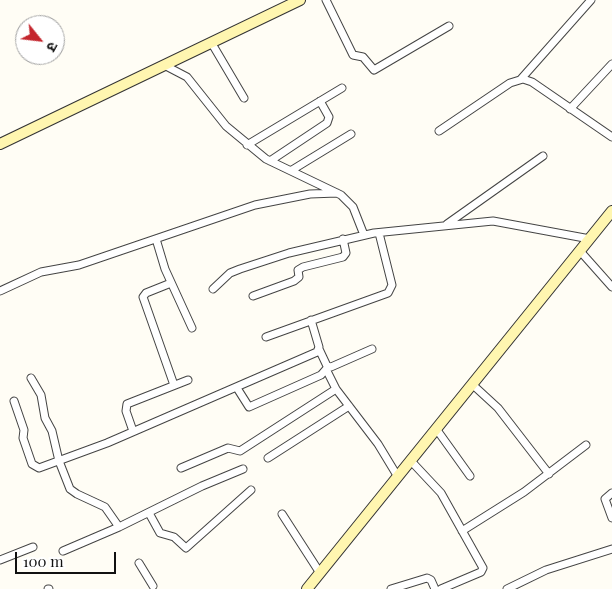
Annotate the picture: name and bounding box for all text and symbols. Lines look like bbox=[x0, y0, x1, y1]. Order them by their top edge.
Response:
north arrow bbox=[15, 15, 65, 65]
text: उ bbox=[42, 39, 63, 55]
scale bar bbox=[18, 542, 119, 574]
text: 100 m bbox=[23, 551, 64, 571]

